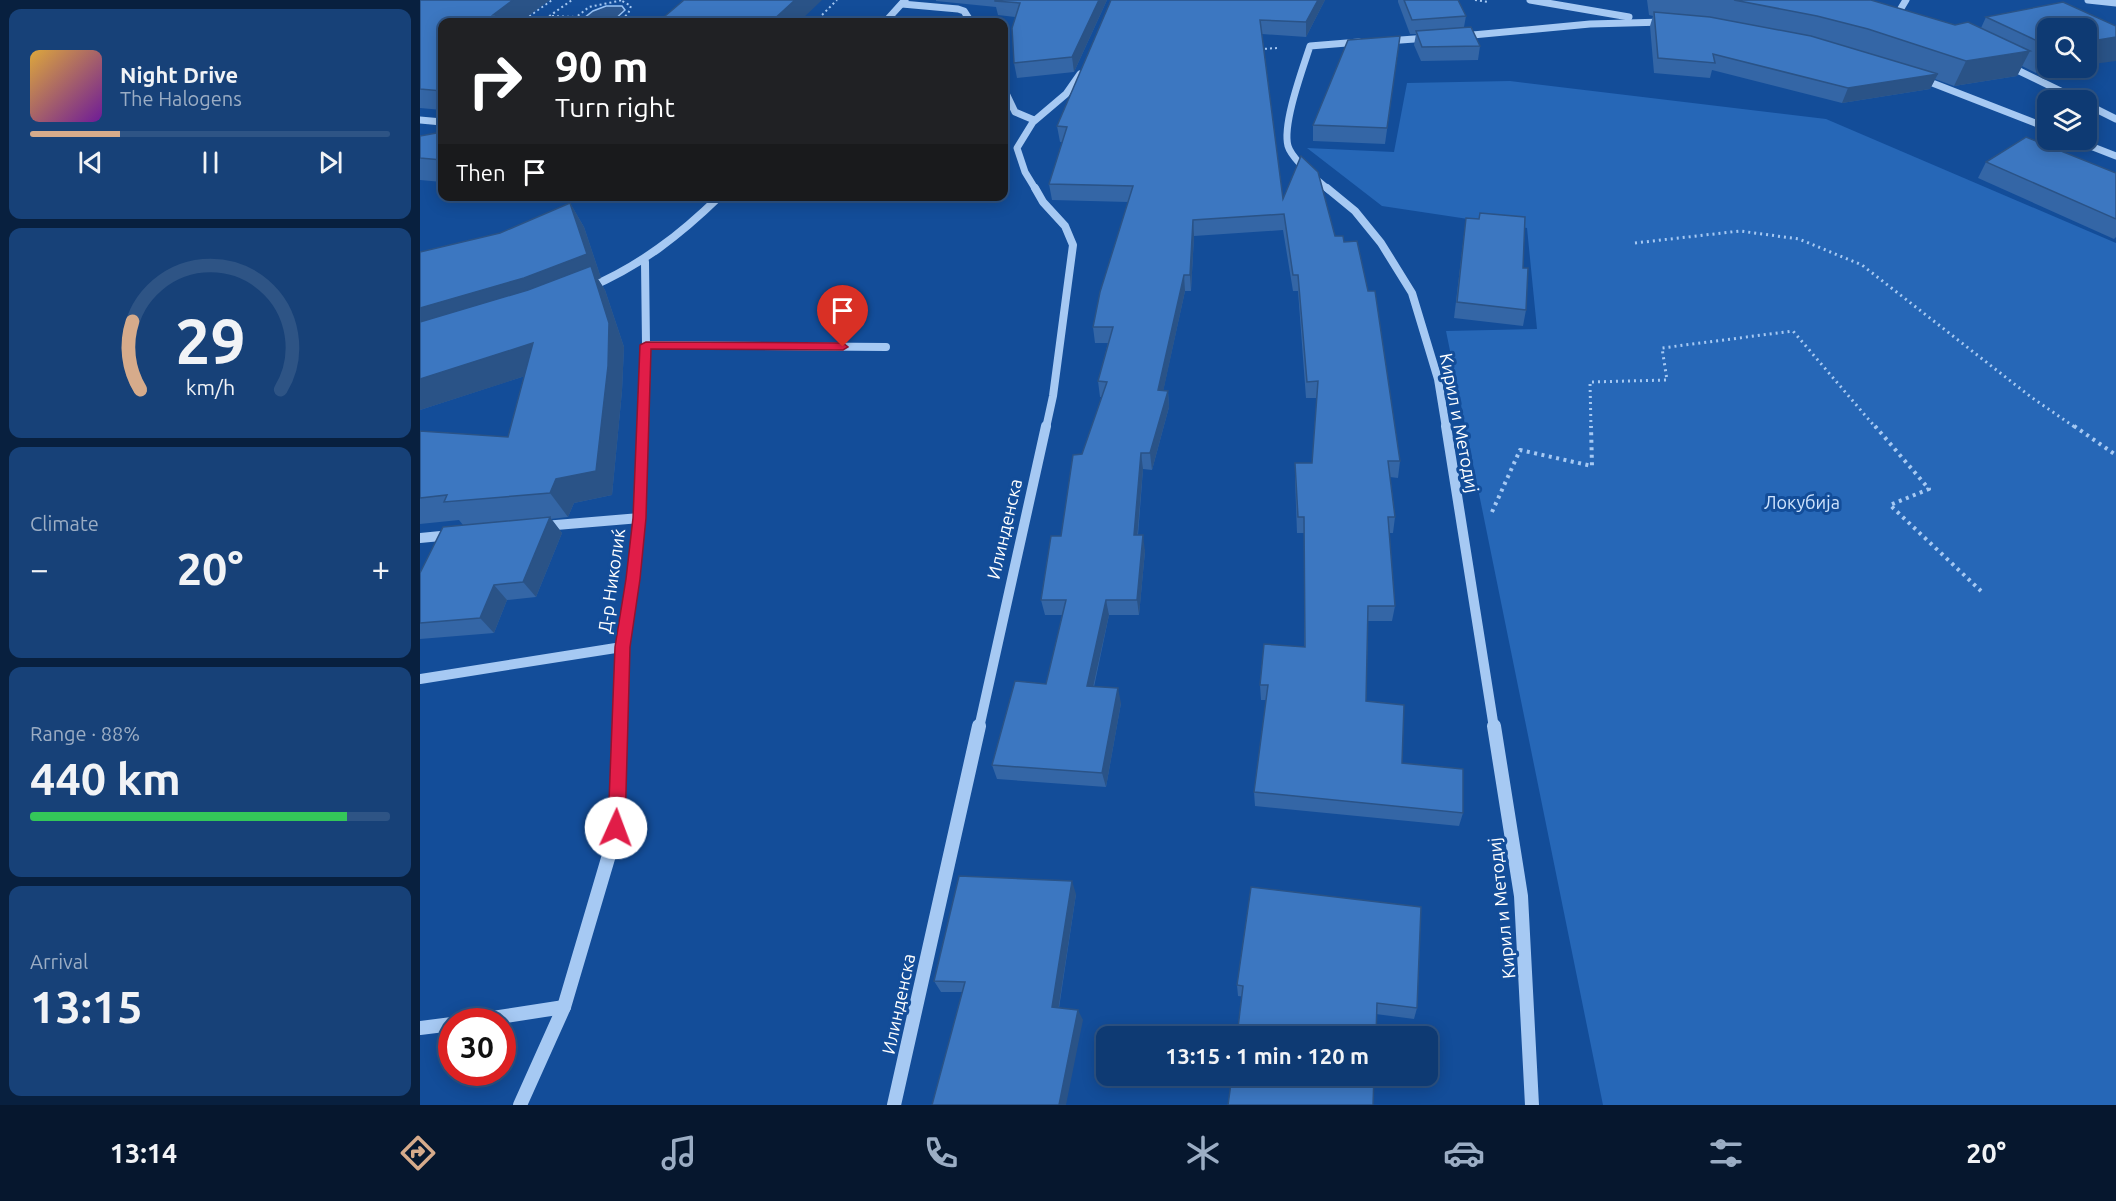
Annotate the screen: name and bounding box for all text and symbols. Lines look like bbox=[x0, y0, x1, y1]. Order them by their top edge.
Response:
map controls bbox=[2037, 18, 2097, 150]
button: search bbox=[2037, 18, 2097, 78]
icon: right bbox=[456, 42, 534, 120]
text: 90 m bbox=[555, 43, 649, 90]
text: Night Drive bbox=[120, 62, 238, 87]
text: The Halogens bbox=[120, 87, 242, 110]
button: layers bbox=[2037, 90, 2097, 150]
text: Turn right bbox=[555, 92, 675, 122]
icon: previous bbox=[74, 146, 107, 179]
icon: pause bbox=[194, 146, 227, 179]
icon: next bbox=[314, 146, 347, 179]
icon: arrive bbox=[518, 156, 551, 189]
text: Then bbox=[456, 160, 506, 185]
pin bbox=[817, 285, 868, 347]
icon: arrive bbox=[826, 294, 859, 327]
text: 29 bbox=[175, 306, 245, 376]
street label: Кирил и Методиј bbox=[1437, 351, 1483, 494]
text: km/h bbox=[185, 376, 235, 400]
street label: Илинденска bbox=[983, 477, 1025, 581]
park label: Локубија bbox=[1764, 492, 1840, 512]
text: Climate bbox=[30, 512, 99, 535]
street label: Д-р Николиќ bbox=[594, 527, 628, 634]
text: 20° bbox=[177, 543, 243, 594]
text: − bbox=[30, 550, 49, 587]
text: + bbox=[371, 550, 390, 587]
text: Range · 88% bbox=[30, 722, 140, 745]
text: 440 km bbox=[30, 753, 181, 804]
position arrow bbox=[584, 796, 648, 860]
street label: Кирил и Методиј bbox=[1484, 836, 1518, 980]
text: Arrival bbox=[30, 950, 88, 973]
street label: Илинденска bbox=[878, 952, 918, 1056]
text: 13:15 bbox=[30, 981, 143, 1032]
speed limit sign: 30 bbox=[438, 1008, 516, 1086]
text: 13:15 · 1 min · 120 m bbox=[1165, 1043, 1369, 1068]
icon: directions bbox=[397, 1132, 439, 1174]
icon: music bbox=[658, 1132, 700, 1174]
icon: phone bbox=[920, 1132, 962, 1174]
icon: climate bbox=[1182, 1132, 1224, 1174]
icon: car bbox=[1443, 1132, 1485, 1174]
icon: filters bbox=[1705, 1132, 1747, 1174]
text: 13:14 bbox=[110, 1138, 177, 1168]
text: 20° bbox=[1966, 1138, 2006, 1168]

